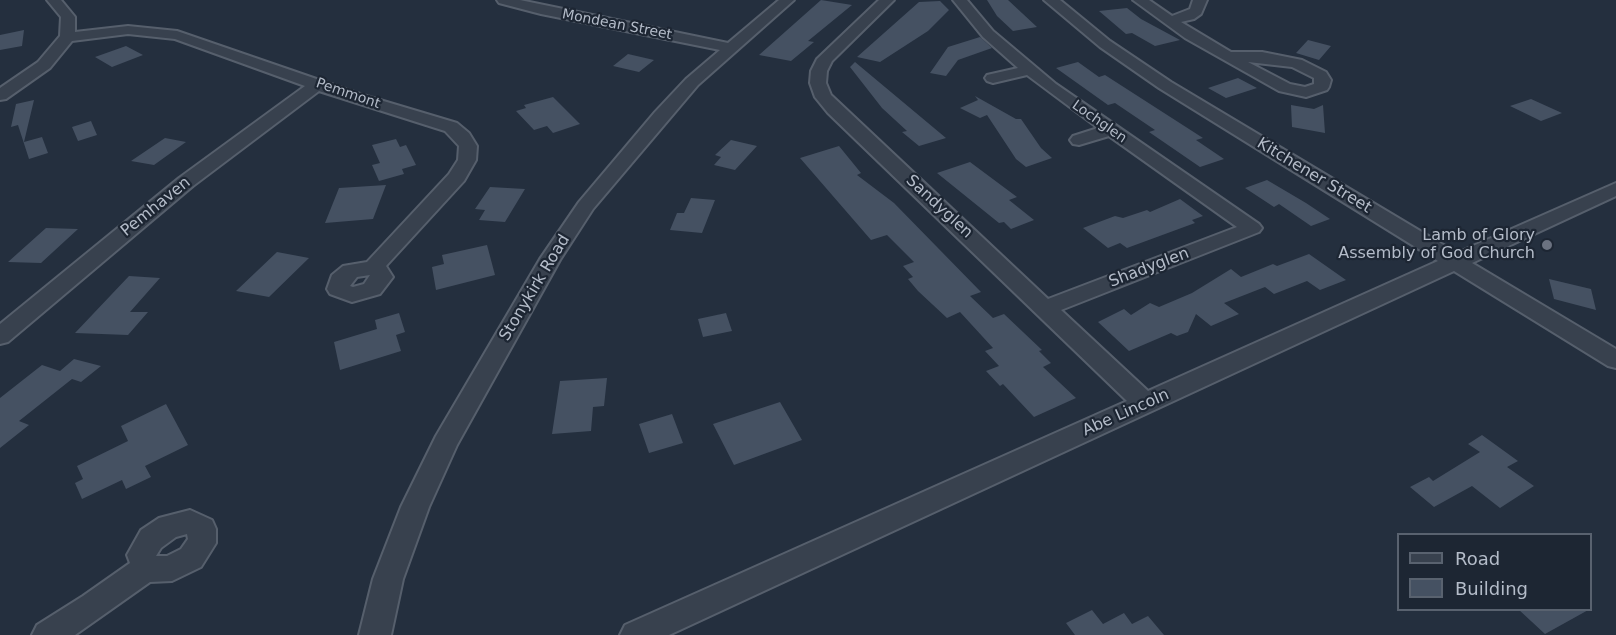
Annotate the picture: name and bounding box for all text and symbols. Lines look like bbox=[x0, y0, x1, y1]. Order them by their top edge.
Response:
street label: Mondean Street bbox=[561, 6, 673, 44]
street label: Pemmont bbox=[314, 75, 382, 113]
street label: Lochglen bbox=[1068, 97, 1130, 147]
street label: Kitchener Street bbox=[1253, 134, 1375, 218]
street label: Sandyglen bbox=[902, 171, 976, 243]
street label: Pemhaven bbox=[117, 173, 195, 241]
place label: Lamb of Glory Assembly of God Church bbox=[1338, 226, 1535, 264]
street label: Stonykirk Road bbox=[496, 231, 574, 345]
marker: Lamb of Glory Assembly of God Church bbox=[1540, 238, 1554, 252]
street label: Shadyglen bbox=[1106, 244, 1192, 292]
street label: Abe Lincoln bbox=[1080, 385, 1172, 441]
legend bbox=[1397, 533, 1592, 611]
text: Road bbox=[1455, 548, 1500, 569]
text: Building bbox=[1455, 578, 1528, 599]

